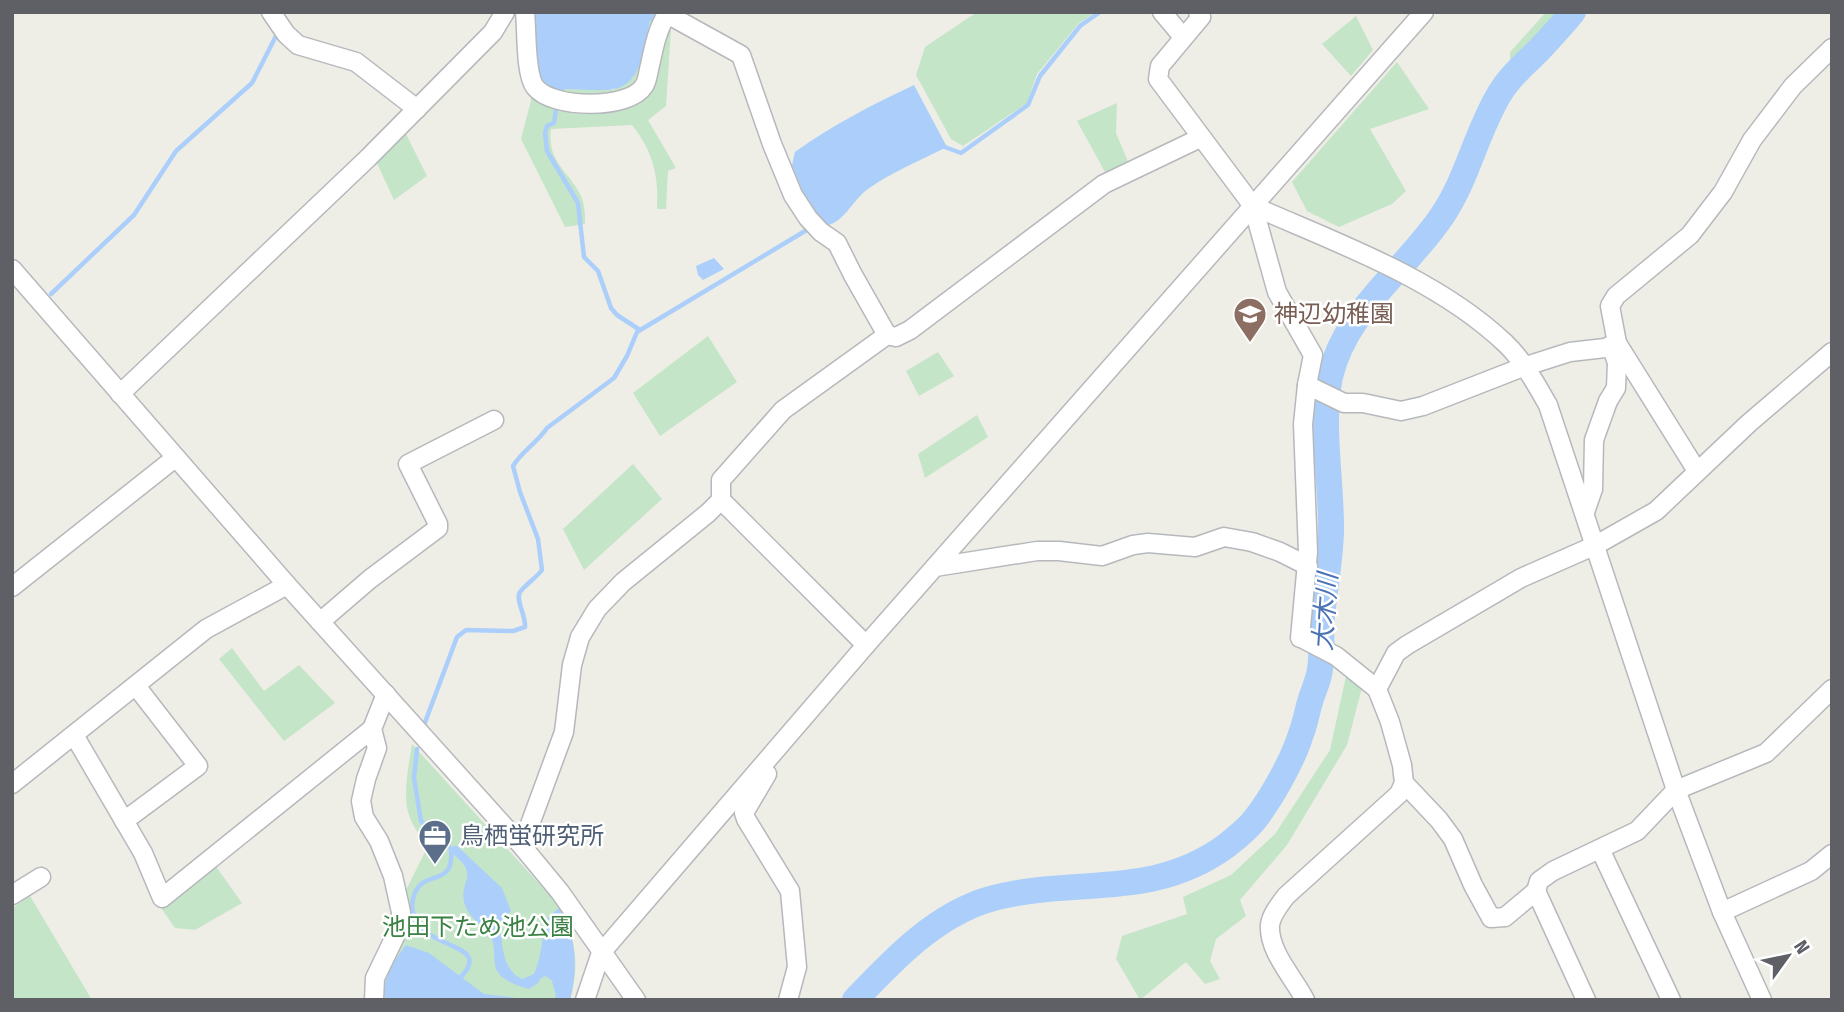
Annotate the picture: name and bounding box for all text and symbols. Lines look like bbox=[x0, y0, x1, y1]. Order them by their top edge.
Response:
school or university icon: 神辺幼稚園 bbox=[1231, 295, 1269, 344]
place label: 神辺幼稚園 bbox=[1274, 300, 1394, 328]
water label: 大木川 bbox=[1307, 569, 1344, 652]
office icon: 鳥栖蛍研究所 bbox=[416, 817, 454, 866]
place label: 鳥栖蛍研究所 bbox=[460, 822, 604, 850]
park label: 池田下ため池公園 bbox=[382, 913, 574, 941]
north arrow bbox=[1753, 921, 1823, 991]
text: N bbox=[1789, 936, 1815, 958]

